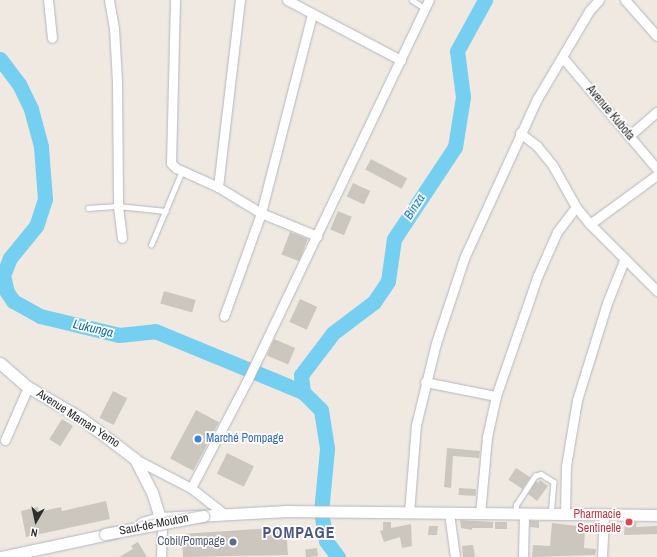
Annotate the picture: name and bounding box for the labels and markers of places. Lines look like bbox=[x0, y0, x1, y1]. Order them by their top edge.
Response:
place label: Marché Pompage bbox=[206, 432, 284, 446]
marker: Marché Pompage bbox=[193, 434, 203, 444]
place label: Pharmacie Sentinelle bbox=[573, 508, 621, 536]
marker: Pharmacie Sentinelle bbox=[624, 517, 634, 527]
place label: Cobil/Pompage bbox=[157, 535, 225, 549]
marker: Cobil/Pompage bbox=[228, 537, 238, 547]

